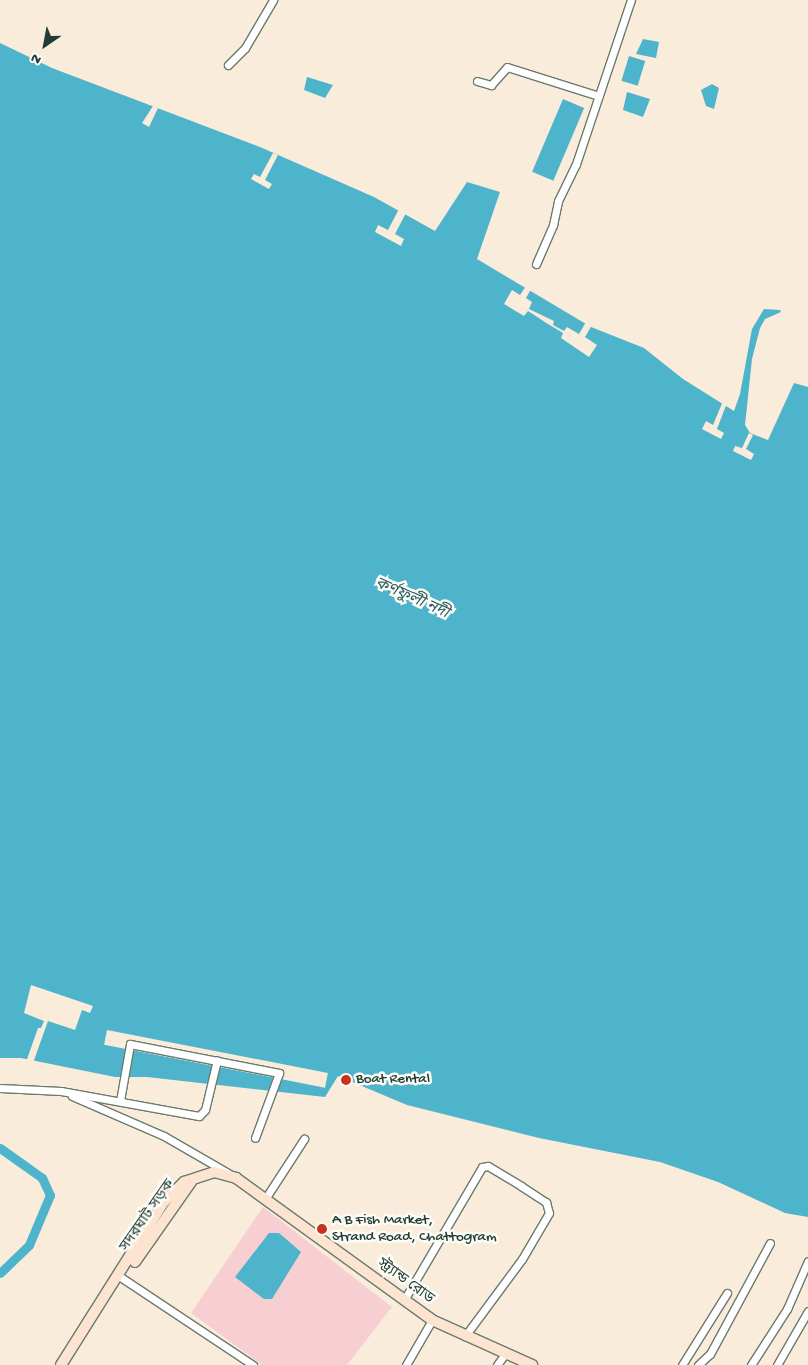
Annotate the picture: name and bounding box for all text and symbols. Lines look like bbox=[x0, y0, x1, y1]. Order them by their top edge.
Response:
north arrow bbox=[20, 20, 70, 70]
text: N bbox=[28, 48, 45, 68]
water label: কর্ণফুলী নদী bbox=[371, 575, 451, 625]
place label: Boat Rental bbox=[356, 1071, 430, 1089]
marker: Boat Rental bbox=[340, 1074, 352, 1086]
street label: সদরঘাট সড়ক bbox=[117, 1177, 179, 1255]
place label: A B Fish Market, Strand Road, Chattogram bbox=[332, 1211, 497, 1246]
marker: A B Fish Market, Strand Road, Chattogram bbox=[316, 1223, 328, 1235]
street label: স্ট্র্যান্ড রোড bbox=[373, 1255, 437, 1309]

